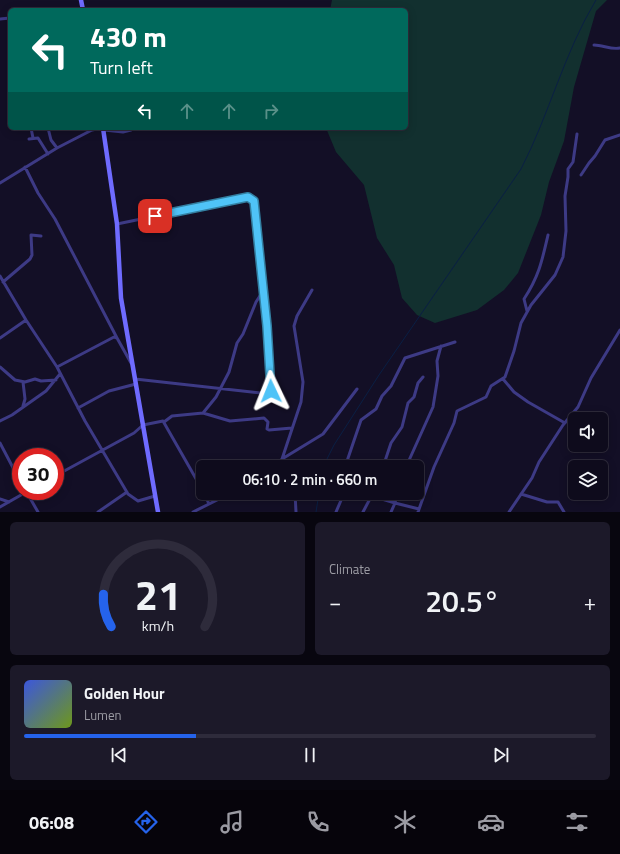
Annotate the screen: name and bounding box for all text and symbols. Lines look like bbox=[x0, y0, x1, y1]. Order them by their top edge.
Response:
text: 430 m bbox=[90, 15, 167, 58]
icon: left bbox=[24, 24, 76, 76]
text: Turn left bbox=[90, 54, 153, 81]
icon: left bbox=[134, 100, 156, 122]
icon: ahead bbox=[176, 100, 198, 122]
icon: ahead bbox=[218, 100, 240, 122]
icon: right bbox=[260, 100, 282, 122]
pin bbox=[138, 199, 172, 233]
icon: arrive bbox=[144, 205, 166, 227]
position arrow bbox=[250, 370, 292, 412]
map controls bbox=[568, 412, 608, 500]
button: sound bbox=[568, 412, 608, 452]
speed limit sign: 30 bbox=[12, 448, 64, 500]
button: layers bbox=[568, 460, 608, 500]
text: 06:10 · 2 min · 660 m bbox=[243, 468, 377, 491]
text: Climate bbox=[329, 559, 370, 579]
text: 21 bbox=[134, 562, 181, 625]
text: 20.5° bbox=[425, 578, 500, 624]
text: − bbox=[329, 585, 341, 619]
text: + bbox=[584, 585, 596, 619]
text: km/h bbox=[141, 614, 174, 636]
text: Golden Hour bbox=[84, 682, 165, 705]
text: Lumen bbox=[84, 705, 121, 725]
icon: previous bbox=[108, 744, 130, 766]
icon: pause bbox=[299, 744, 321, 766]
icon: next bbox=[490, 744, 512, 766]
icon: directions bbox=[132, 808, 160, 836]
icon: music bbox=[218, 808, 246, 836]
icon: phone bbox=[304, 808, 332, 836]
icon: climate bbox=[391, 808, 419, 836]
icon: car bbox=[477, 808, 505, 836]
icon: filters bbox=[563, 808, 591, 836]
text: 06:08 bbox=[29, 809, 74, 836]

